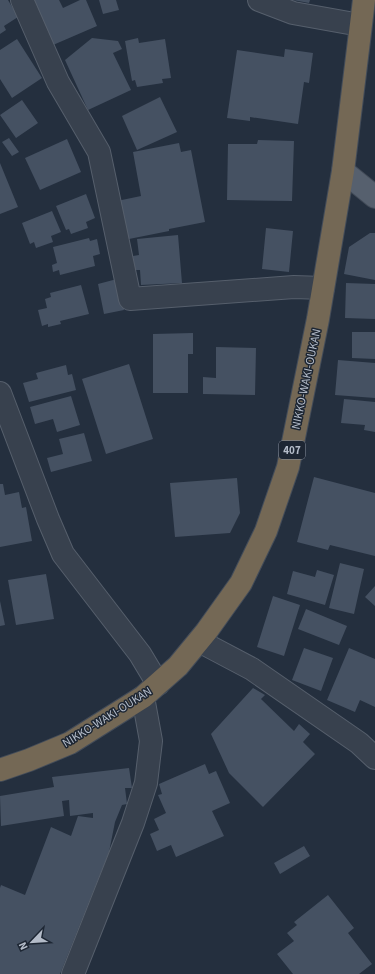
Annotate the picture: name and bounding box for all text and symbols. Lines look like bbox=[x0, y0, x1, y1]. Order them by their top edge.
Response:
street label: NIKKO-WAKI-OUKAN bbox=[287, 327, 325, 431]
road number: 407 bbox=[279, 441, 305, 459]
street label: NIKKO-WAKI-OUKAN bbox=[59, 683, 155, 752]
north arrow bbox=[12, 922, 52, 962]
text: N bbox=[15, 940, 32, 953]

